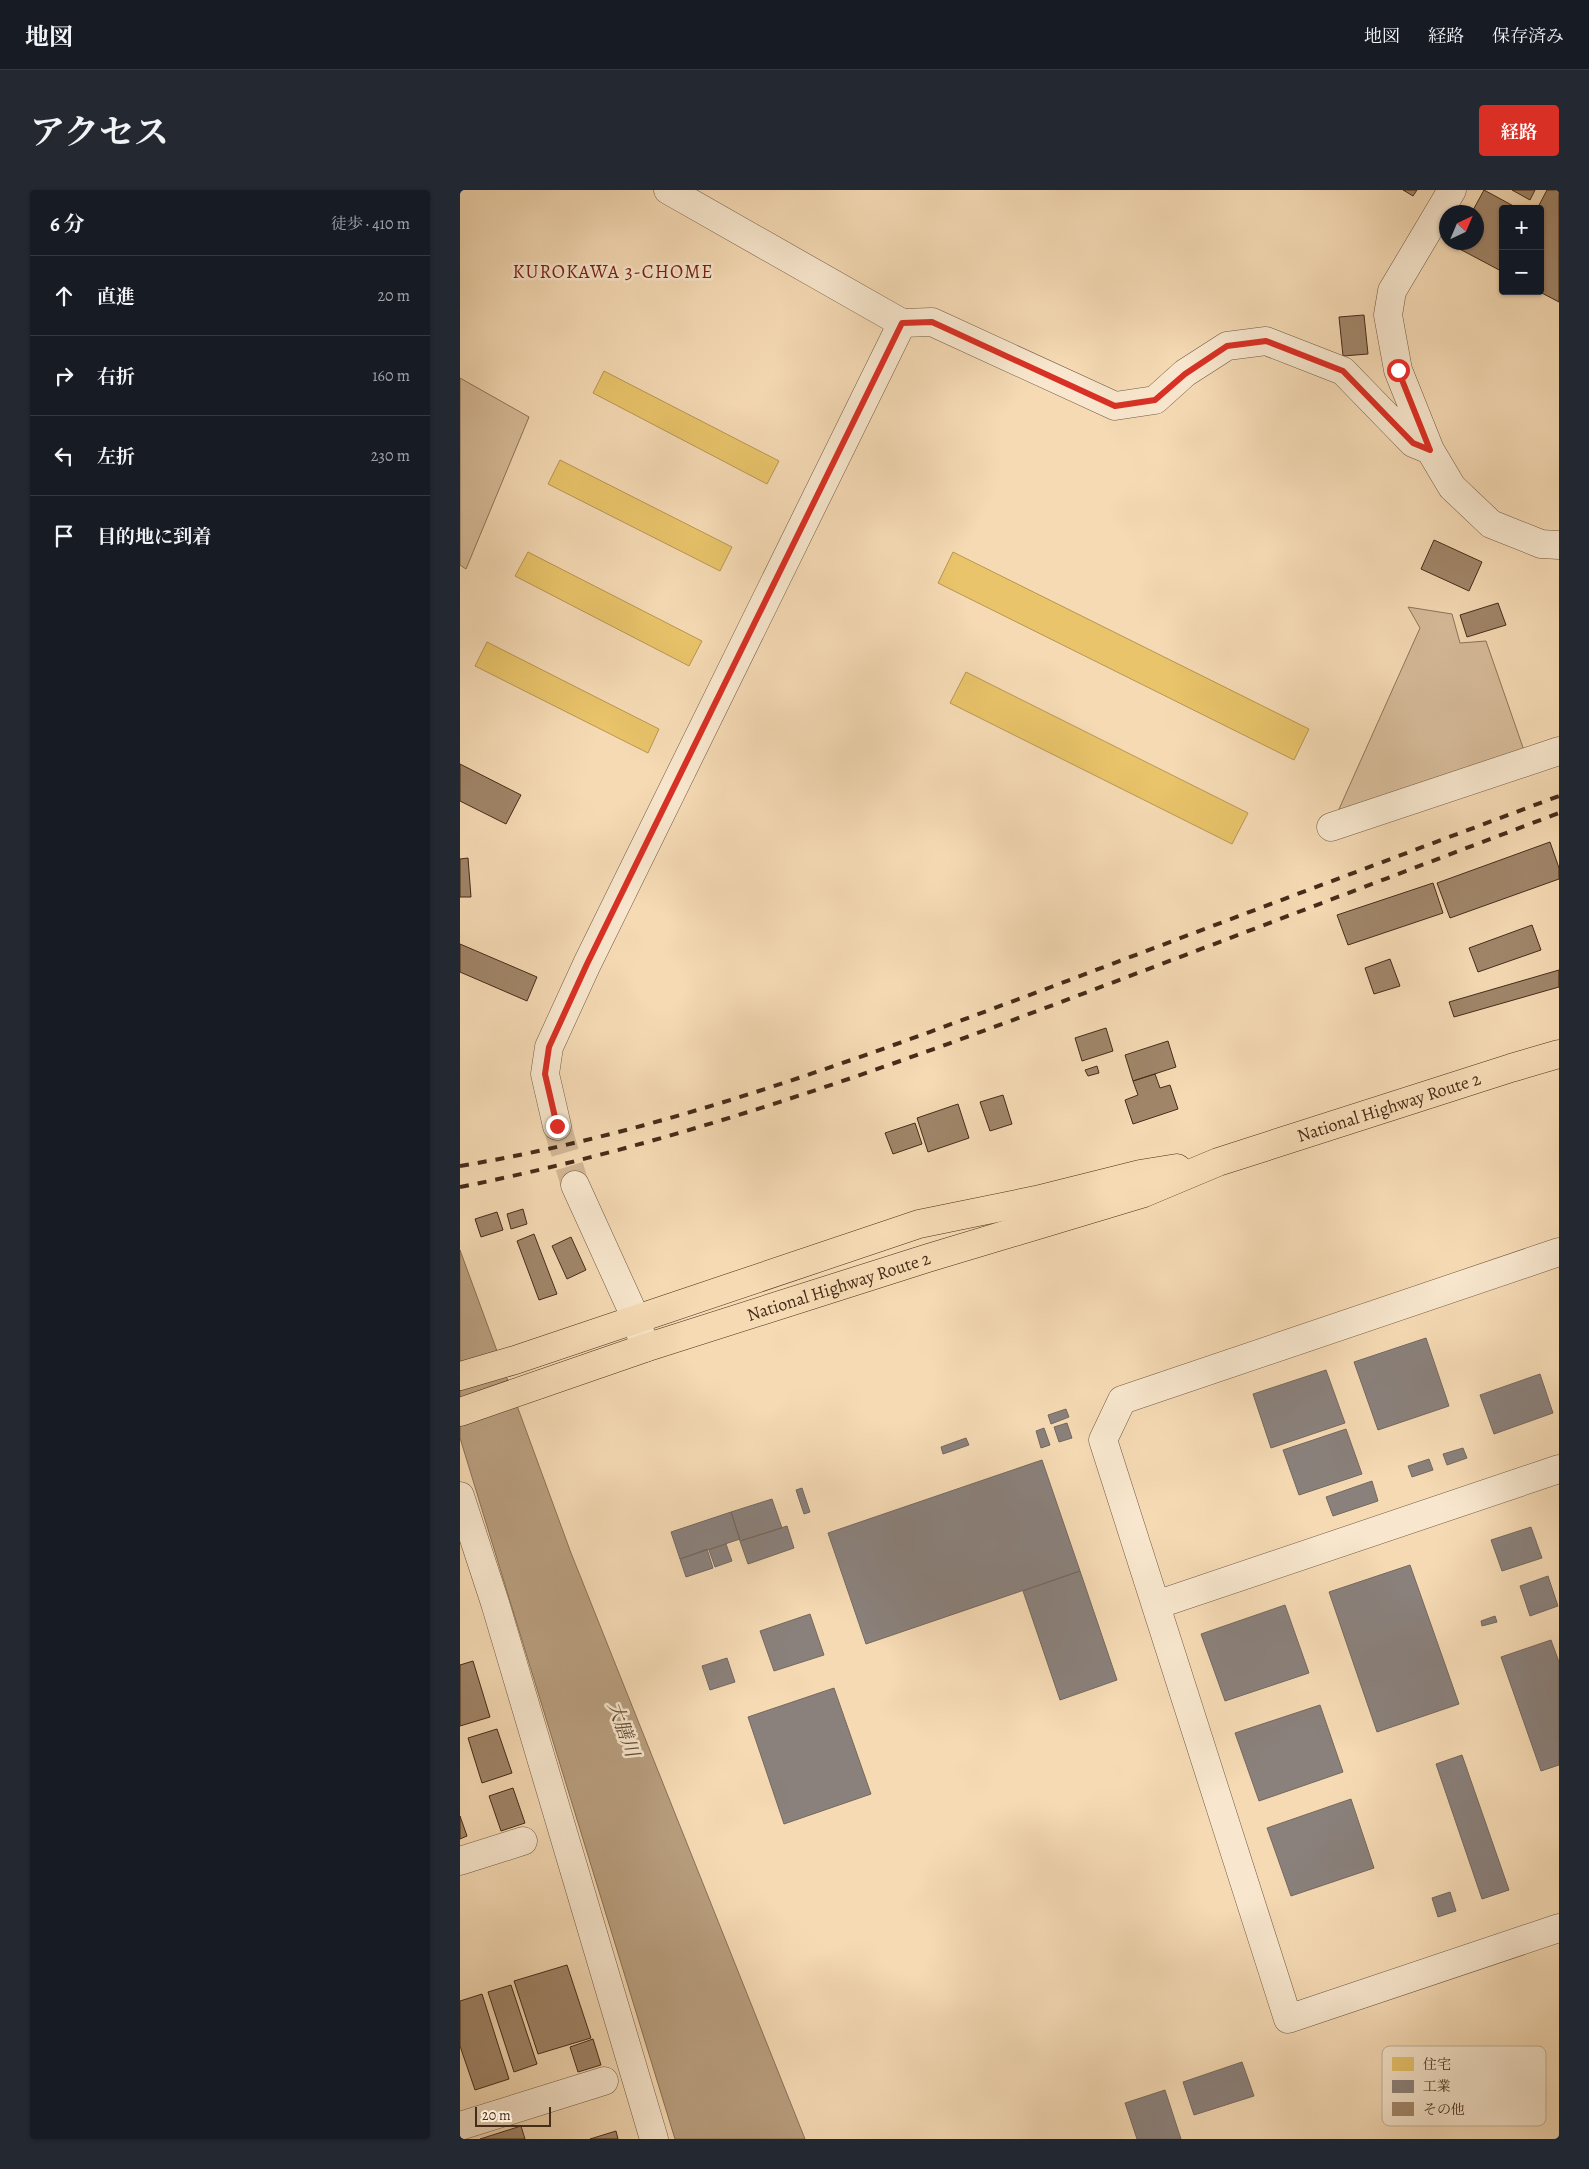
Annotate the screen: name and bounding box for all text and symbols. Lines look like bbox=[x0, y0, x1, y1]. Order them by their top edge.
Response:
text: 地図 bbox=[25, 21, 73, 53]
text: 地図 bbox=[1364, 24, 1400, 48]
text: 経路 bbox=[1428, 24, 1464, 48]
text: 保存済み bbox=[1492, 24, 1564, 48]
button: 経路 bbox=[1479, 105, 1559, 156]
text: アクセス bbox=[30, 108, 169, 156]
north arrow bbox=[1439, 205, 1484, 250]
map controls bbox=[1499, 205, 1544, 295]
button: + bbox=[1499, 205, 1544, 250]
text: 6 分 bbox=[50, 210, 84, 238]
text: 徒歩 · 410 m bbox=[331, 213, 410, 235]
button: − bbox=[1499, 250, 1544, 295]
district label: KUROKAWA 3-CHOME bbox=[513, 259, 713, 285]
icon: ahead bbox=[50, 282, 78, 310]
text: 直進 bbox=[97, 284, 135, 310]
text: 20 m bbox=[377, 285, 410, 307]
route start bbox=[1387, 359, 1410, 382]
icon: right bbox=[50, 362, 78, 390]
text: 右折 bbox=[97, 364, 135, 390]
text: 160 m bbox=[372, 365, 410, 387]
icon: left bbox=[50, 442, 78, 470]
text: 左折 bbox=[97, 444, 135, 470]
text: 230 m bbox=[371, 445, 410, 467]
icon: arrive bbox=[50, 522, 78, 550]
text: 目的地に到着 bbox=[97, 524, 211, 550]
street label: National Highway Route 2 bbox=[1294, 1066, 1484, 1148]
route end bbox=[546, 1115, 569, 1138]
street label: National Highway Route 2 bbox=[744, 1246, 934, 1327]
water label: 大膳川 bbox=[601, 1698, 646, 1762]
legend bbox=[1382, 2046, 1546, 2126]
text: 住宅 bbox=[1423, 2055, 1451, 2074]
text: 工業 bbox=[1423, 2077, 1451, 2096]
text: その他 bbox=[1423, 2100, 1465, 2119]
scale bar bbox=[475, 2104, 551, 2127]
text: 20 m bbox=[482, 2106, 511, 2125]

